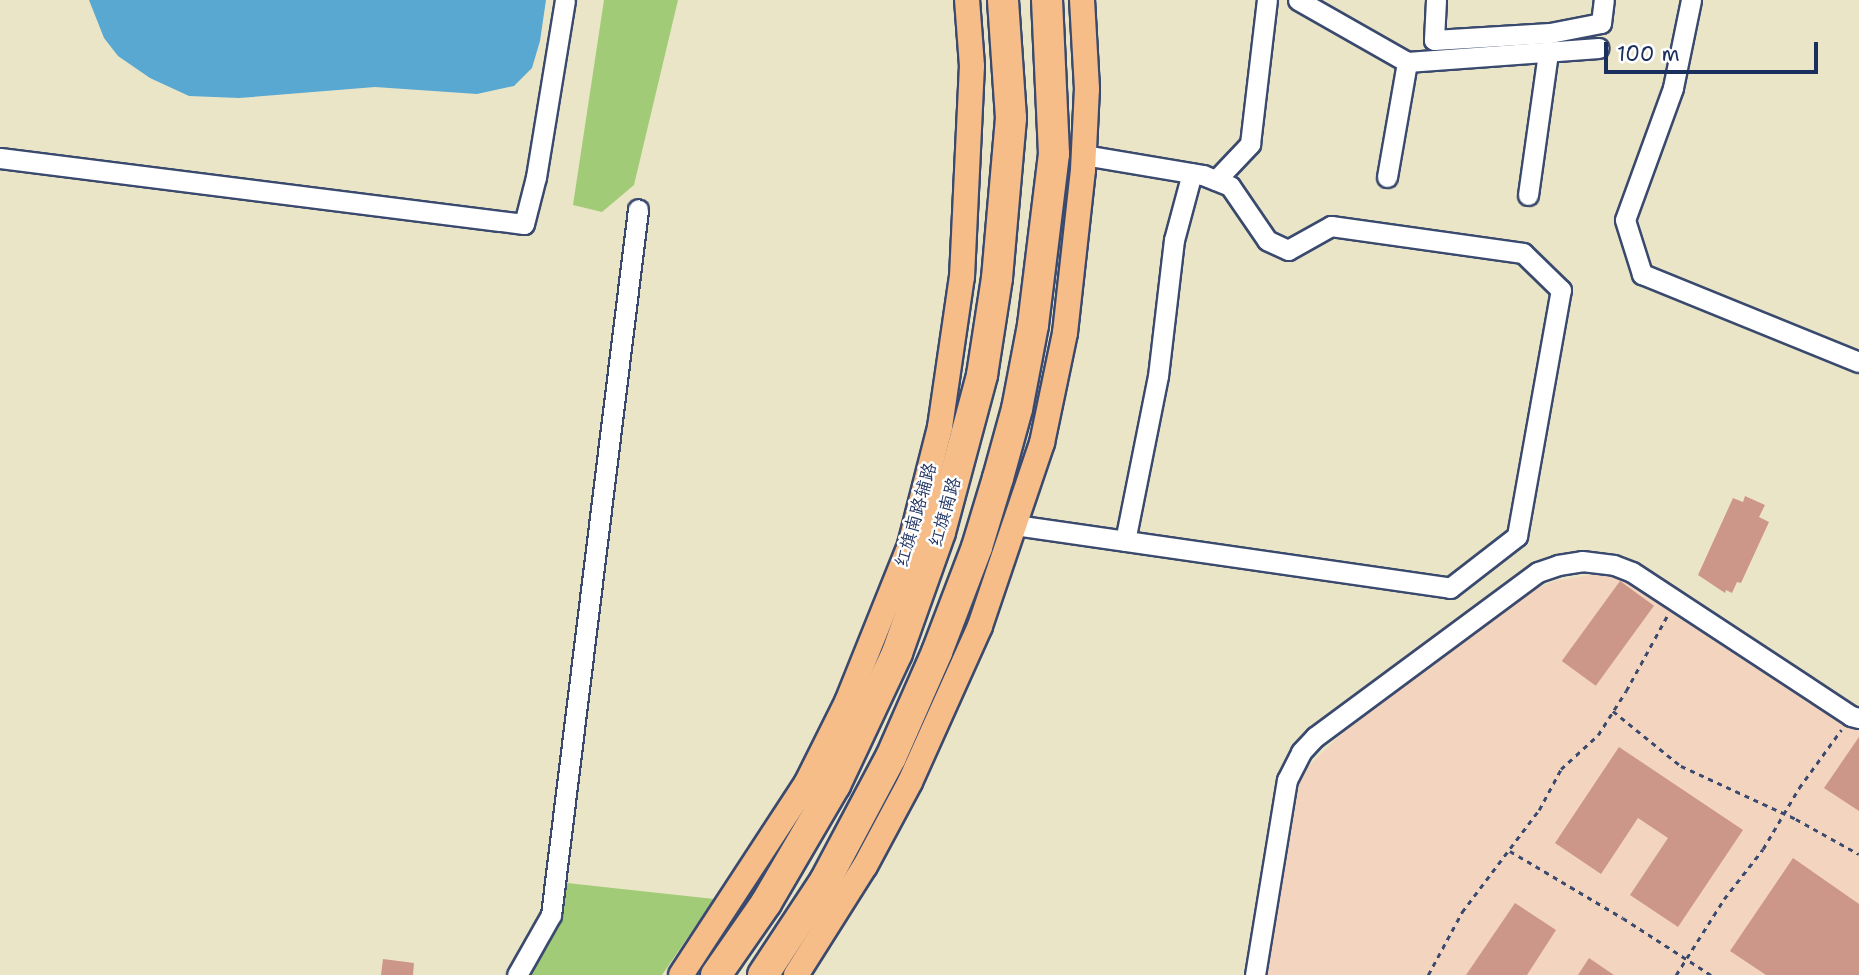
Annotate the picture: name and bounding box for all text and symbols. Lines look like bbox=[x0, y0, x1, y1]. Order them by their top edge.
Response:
scale bar bbox=[1607, 28, 1820, 72]
text: 100 m bbox=[1617, 40, 1680, 68]
street label: 红旗南路辅路 bbox=[891, 460, 941, 570]
street label: 红旗南路 bbox=[925, 474, 965, 550]

